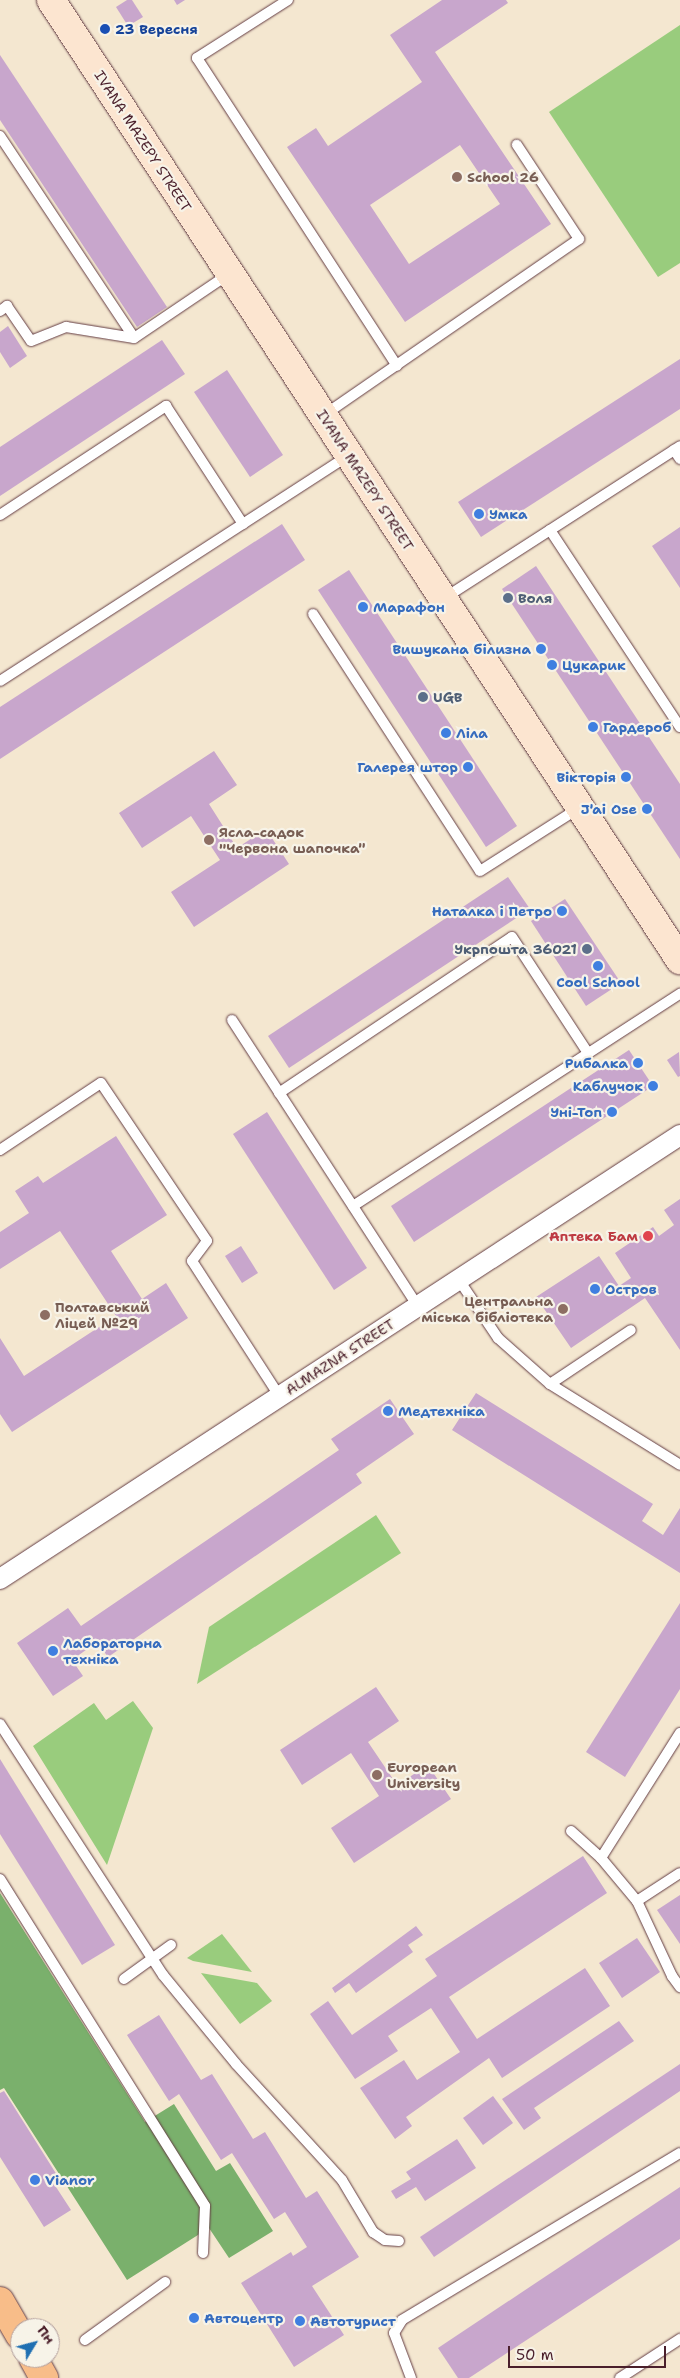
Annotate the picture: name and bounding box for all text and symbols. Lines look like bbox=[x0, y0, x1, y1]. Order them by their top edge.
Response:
place label: 23 Вересня bbox=[115, 21, 198, 37]
marker: 23 Вересня bbox=[99, 23, 111, 35]
street label: IVANA MAZEPY STREET bbox=[91, 67, 195, 215]
place label: School 26 bbox=[467, 169, 539, 185]
marker: School 26 bbox=[451, 171, 463, 183]
street label: IVANA MAZEPY STREET bbox=[313, 406, 417, 554]
place label: Умка bbox=[489, 506, 528, 522]
marker: Умка bbox=[473, 508, 485, 520]
place label: Воля bbox=[518, 590, 552, 606]
marker: Воля bbox=[502, 592, 514, 604]
place label: Марафон bbox=[373, 599, 445, 615]
marker: Марафон bbox=[357, 601, 369, 613]
place label: Вишукана білизна bbox=[392, 641, 531, 657]
marker: Вишукана білизна bbox=[535, 643, 547, 655]
place label: Цукарик bbox=[562, 657, 626, 673]
marker: Цукарик bbox=[546, 659, 558, 671]
place label: UGB bbox=[433, 689, 463, 705]
marker: UGB bbox=[417, 691, 429, 703]
place label: Гардероб bbox=[603, 719, 671, 735]
marker: Гардероб bbox=[587, 721, 599, 733]
place label: Ліла bbox=[456, 725, 488, 741]
marker: Ліла bbox=[440, 727, 452, 739]
place label: Галерея штор bbox=[357, 759, 458, 775]
marker: Галерея штор bbox=[462, 761, 474, 773]
place label: Вікторія bbox=[556, 769, 616, 785]
marker: Вікторія bbox=[620, 771, 632, 783]
place label: J'ai Ose bbox=[581, 801, 637, 817]
marker: J'ai Ose bbox=[641, 803, 653, 815]
place label: Ясла-садок "Червона шапочка" bbox=[219, 824, 366, 856]
marker: Ясла-садок "Червона шапочка" bbox=[203, 834, 215, 846]
place label: Наталка і Петро bbox=[432, 903, 552, 919]
marker: Наталка і Петро bbox=[556, 905, 568, 917]
place label: Укрпошта 36021 bbox=[454, 941, 577, 957]
marker: Укрпошта 36021 bbox=[581, 943, 593, 955]
marker: Cool School bbox=[592, 960, 604, 972]
place label: Cool School bbox=[556, 974, 640, 990]
place label: Рибалка bbox=[565, 1055, 628, 1071]
marker: Рибалка bbox=[632, 1057, 644, 1069]
place label: Каблучок bbox=[573, 1078, 643, 1094]
marker: Каблучок bbox=[647, 1080, 659, 1092]
place label: Уні-Топ bbox=[550, 1104, 602, 1120]
marker: Уні-Топ bbox=[606, 1106, 618, 1118]
place label: Аптека Бам bbox=[549, 1228, 638, 1244]
marker: Аптека Бам bbox=[642, 1230, 654, 1242]
place label: Остров bbox=[605, 1281, 657, 1297]
marker: Остров bbox=[589, 1283, 601, 1295]
place label: Центральна міська бібліотека bbox=[421, 1293, 553, 1325]
place label: Полтавський Ліцей №29 bbox=[55, 1299, 150, 1331]
marker: Центральна міська бібліотека bbox=[557, 1303, 569, 1315]
marker: Полтавський Ліцей №29 bbox=[39, 1309, 51, 1321]
street label: ALMAZNA STREET bbox=[282, 1316, 398, 1398]
place label: Медтехніка bbox=[398, 1403, 485, 1419]
marker: Медтехніка bbox=[382, 1405, 394, 1417]
place label: Лабораторна техніка bbox=[63, 1635, 162, 1668]
marker: Лабораторна техніка bbox=[47, 1645, 59, 1657]
place label: European University bbox=[387, 1759, 460, 1791]
marker: European University bbox=[371, 1769, 383, 1781]
place label: Vianor bbox=[45, 2172, 95, 2188]
marker: Vianor bbox=[29, 2174, 41, 2186]
place label: Автоцентр bbox=[204, 2310, 283, 2326]
marker: Автоцентр bbox=[188, 2312, 200, 2324]
place label: Автотурист bbox=[310, 2313, 396, 2329]
marker: Автотурист bbox=[294, 2315, 306, 2327]
north arrow bbox=[10, 2318, 60, 2368]
text: Пн bbox=[33, 2322, 59, 2347]
scale bar bbox=[510, 2336, 668, 2368]
text: 50 m bbox=[516, 2345, 554, 2365]

